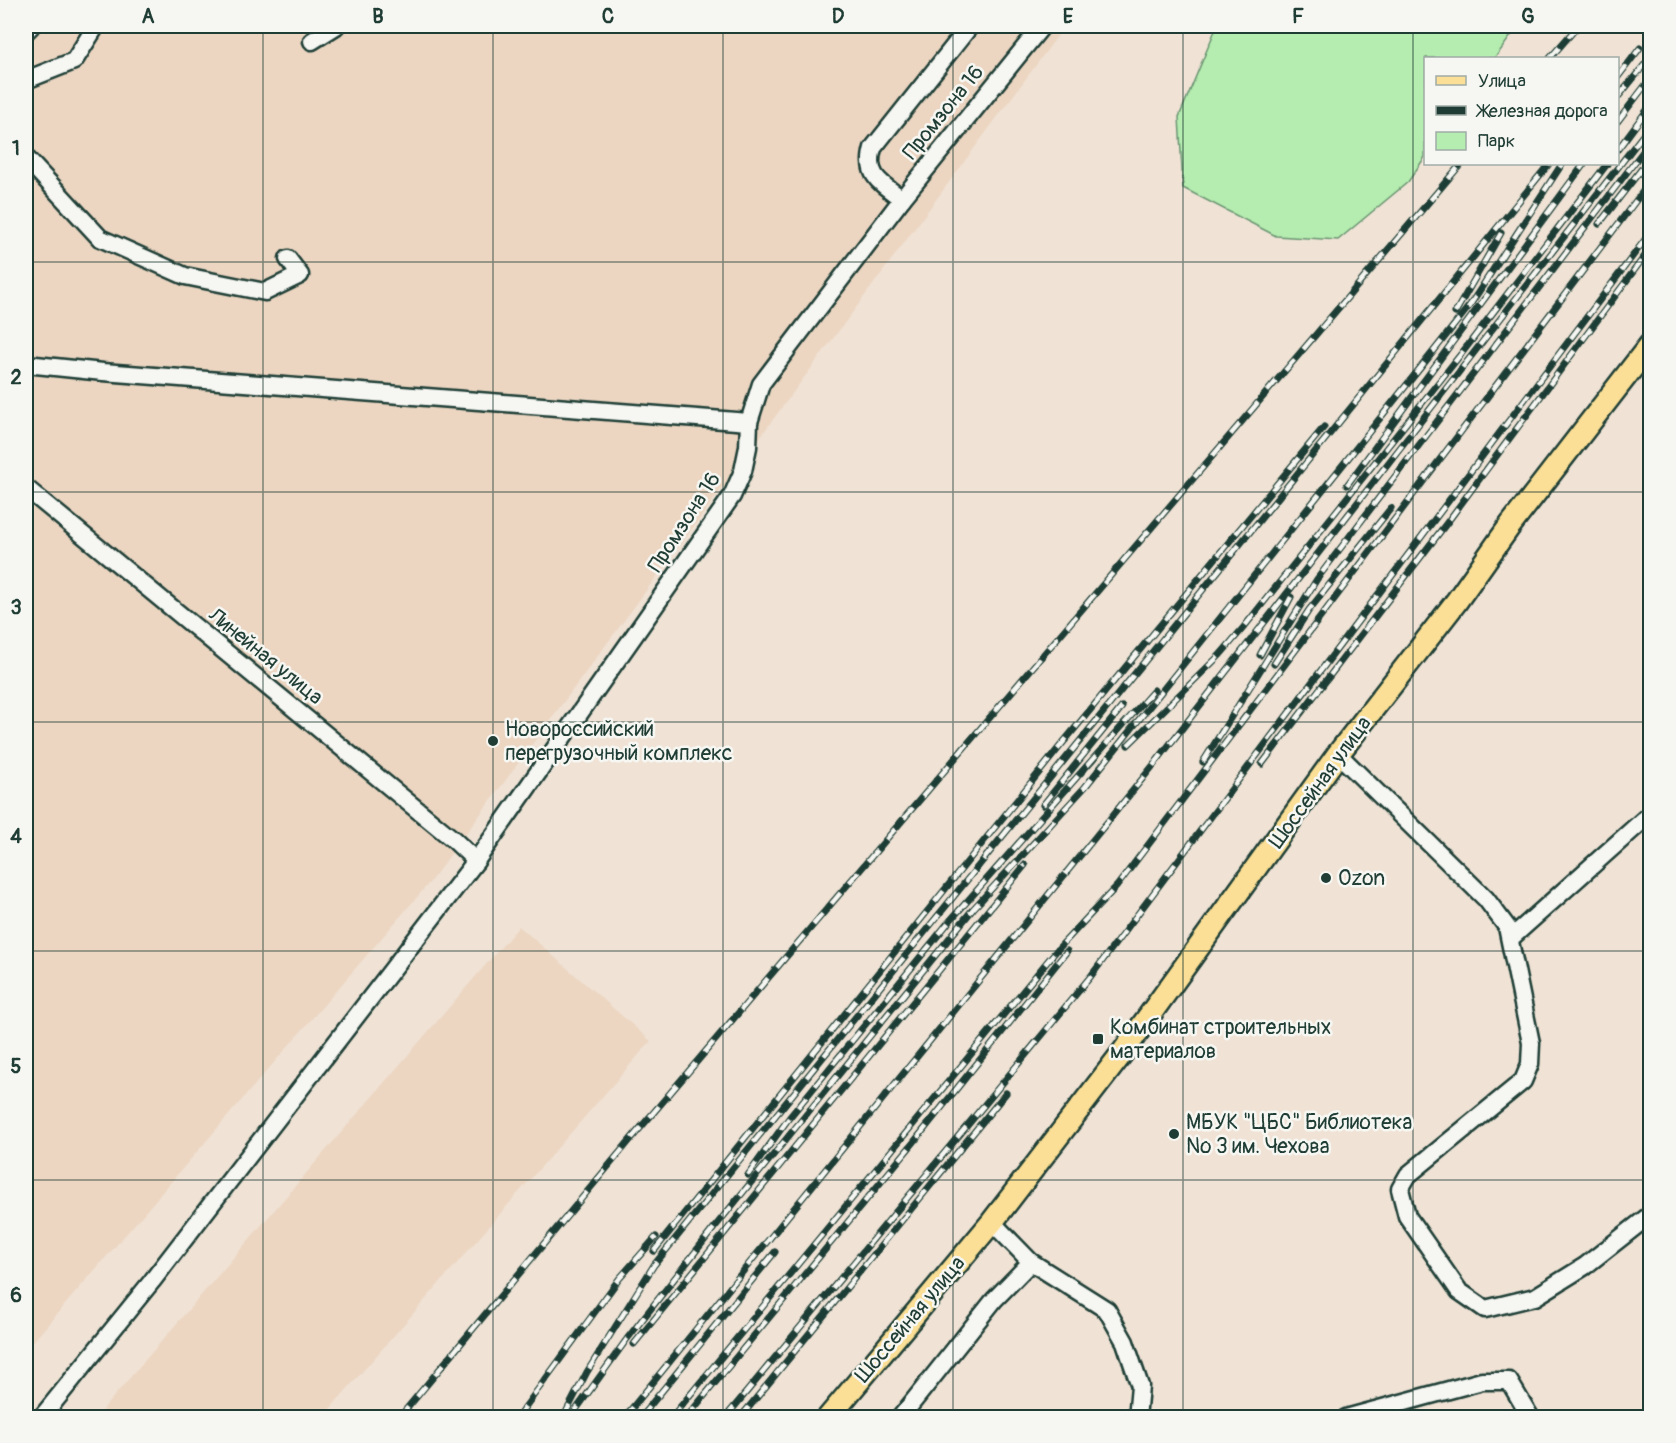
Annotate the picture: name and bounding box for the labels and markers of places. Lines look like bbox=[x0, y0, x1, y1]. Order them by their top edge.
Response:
place label: Новороссийский перегрузочный комплекс bbox=[505, 716, 733, 767]
marker: Новороссийский перегрузочный комплекс bbox=[486, 734, 500, 748]
place label: Ozon bbox=[1338, 865, 1385, 892]
marker: Ozon bbox=[1319, 871, 1333, 885]
place label: Комбинат строительных материалов bbox=[1110, 1014, 1331, 1065]
marker: Комбинат строительных материалов bbox=[1091, 1032, 1105, 1046]
place label: МБУК "ЦБС" Библиотека № 3 им. Чехова bbox=[1186, 1109, 1412, 1160]
marker: МБУК "ЦБС" Библиотека № 3 им. Чехова bbox=[1167, 1127, 1181, 1141]

